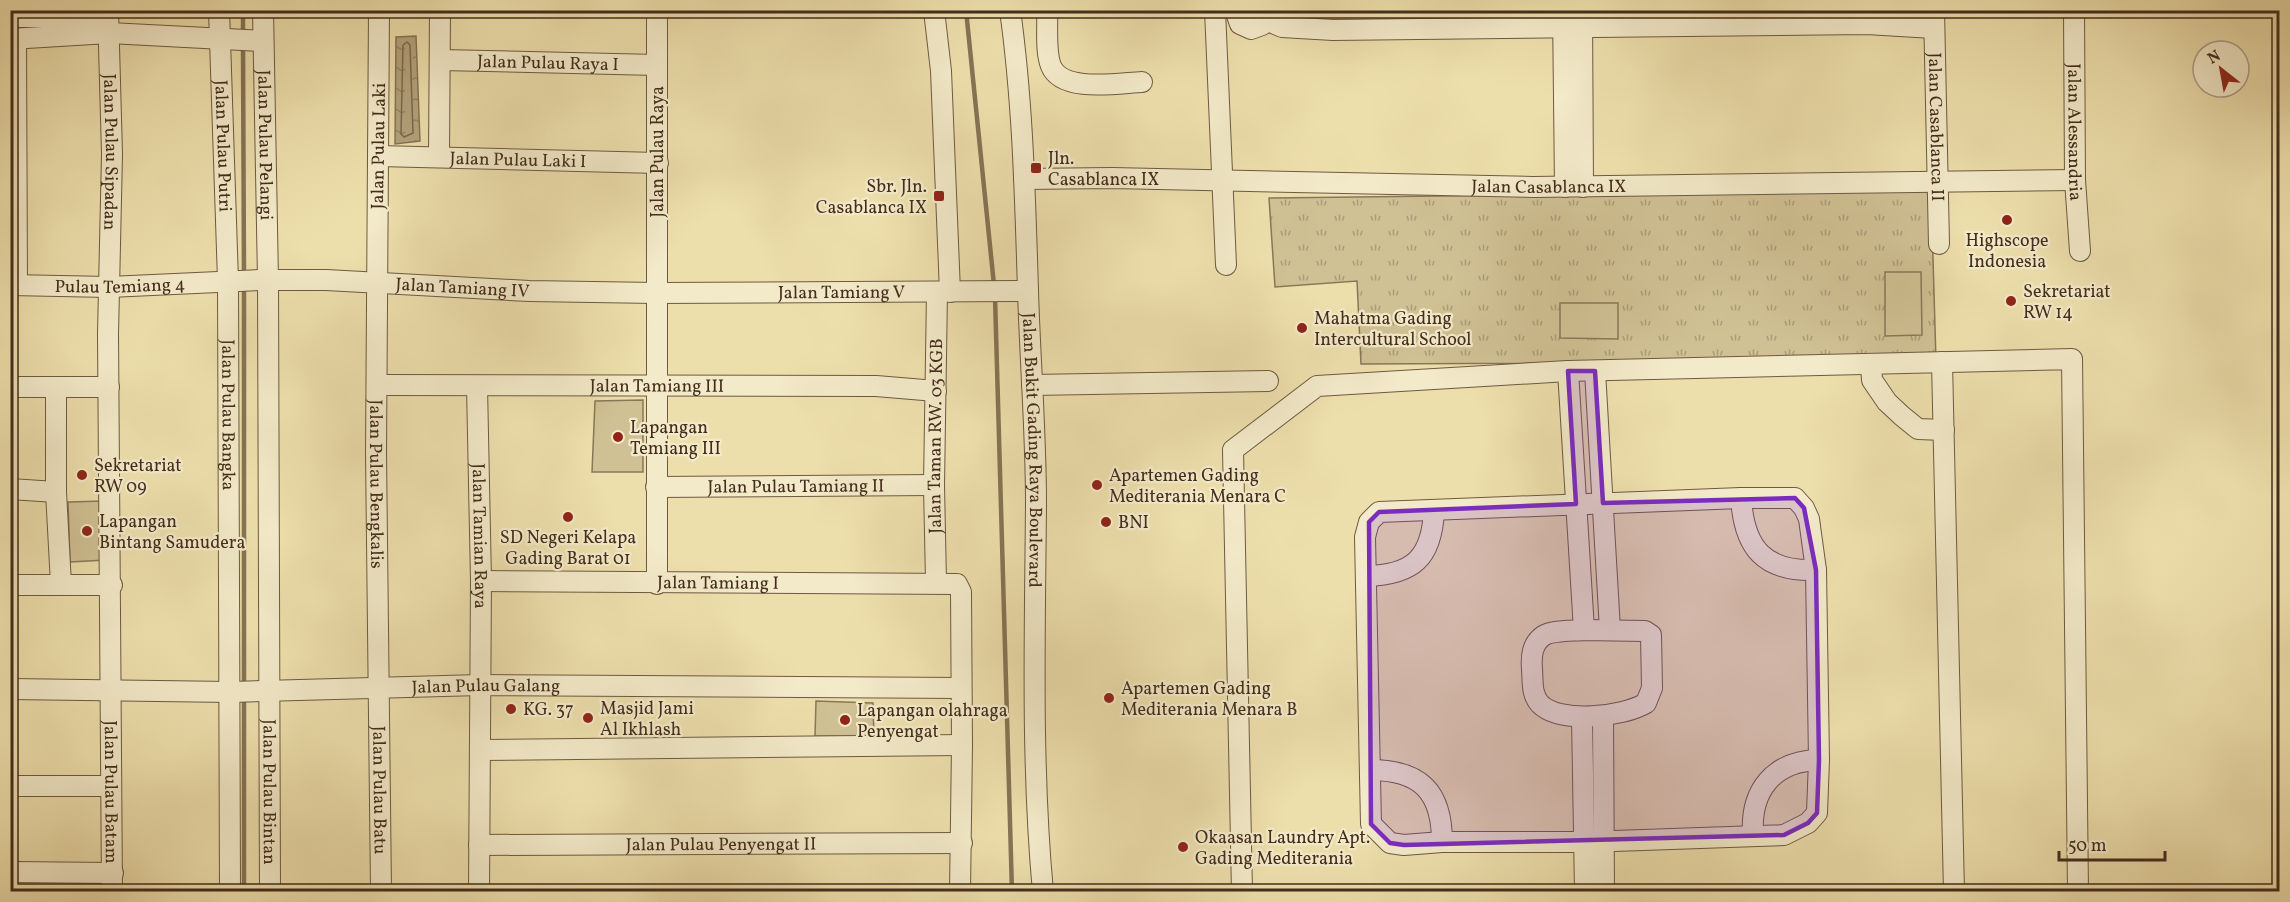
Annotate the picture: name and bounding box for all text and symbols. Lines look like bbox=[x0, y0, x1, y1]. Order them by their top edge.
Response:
north arrow bbox=[2191, 39, 2251, 99]
text: N bbox=[2204, 45, 2225, 70]
street label: Jalan Pulau Raya I bbox=[477, 50, 619, 78]
street label: Jalan Casablanca II bbox=[1921, 52, 1949, 202]
street label: Jalan Alessandria bbox=[2060, 63, 2087, 202]
street label: Jalan Pulau Pelangi bbox=[250, 69, 278, 221]
street label: Jalan Pulau Sipadan bbox=[96, 73, 123, 231]
street label: Jalan Pulau Putri bbox=[207, 79, 237, 213]
street label: Jalan Pulau Laki bbox=[366, 83, 393, 210]
street label: Jalan Pulau Raya bbox=[646, 86, 671, 218]
street label: Jalan Pulau Laki I bbox=[449, 147, 587, 175]
place label: Jln. Casablanca IX bbox=[1048, 147, 1159, 193]
marker: Jln. Casablanca IX bbox=[1029, 161, 1043, 175]
place label: Sbr. Jln. Casablanca IX bbox=[816, 175, 927, 221]
street label: Jalan Casablanca IX bbox=[1471, 175, 1626, 201]
marker: Sbr. Jln. Casablanca IX bbox=[932, 189, 946, 203]
marker: Highscope Indonesia bbox=[2000, 213, 2014, 227]
place label: Highscope Indonesia bbox=[1965, 229, 2049, 275]
street label: Pulau Temiang 4 bbox=[54, 272, 186, 301]
street label: Jalan Tamiang IV bbox=[395, 273, 530, 305]
place label: Sekretariat RW 14 bbox=[2023, 280, 2111, 326]
street label: Jalan Tamiang V bbox=[778, 281, 905, 306]
marker: Sekretariat RW 14 bbox=[2004, 294, 2018, 308]
place label: Mahatma Gading Intercultural School bbox=[1314, 307, 1471, 353]
street label: Jalan Bukit Gading Raya Boulevard bbox=[1015, 312, 1047, 588]
marker: Mahatma Gading Intercultural School bbox=[1295, 321, 1309, 335]
street label: Jalan Taman RW. 03 KGB bbox=[923, 338, 950, 534]
street label: Jalan Pulau Bangka bbox=[214, 339, 240, 491]
street label: Jalan Tamiang III bbox=[590, 374, 724, 400]
street label: Jalan Pulau Bengkalis bbox=[362, 399, 388, 569]
place label: Lapangan Temiang III bbox=[630, 416, 721, 462]
marker: Lapangan Temiang III bbox=[611, 430, 625, 444]
place label: Sekretariat RW 09 bbox=[94, 454, 182, 500]
street label: Jalan Tamian Raya bbox=[465, 463, 492, 609]
place label: Apartemen Gading Mediterania Menara C bbox=[1109, 464, 1286, 510]
marker: Sekretariat RW 09 bbox=[75, 468, 89, 482]
street label: Jalan Pulau Tamiang II bbox=[707, 474, 885, 501]
marker: Apartemen Gading Mediterania Menara C bbox=[1090, 478, 1104, 492]
place label: Lapangan Bintang Samudera bbox=[99, 510, 245, 556]
marker: SD Negeri Kelapa Gading Barat 01 bbox=[561, 510, 575, 524]
place label: BNI bbox=[1118, 511, 1149, 536]
marker: BNI bbox=[1099, 515, 1113, 529]
marker: Lapangan Bintang Samudera bbox=[80, 524, 94, 538]
place label: SD Negeri Kelapa Gading Barat 01 bbox=[500, 526, 636, 572]
street label: Jalan Tamiang I bbox=[657, 571, 779, 597]
street label: Jalan Pulau Galang bbox=[411, 674, 560, 701]
place label: Apartemen Gading Mediterania Menara B bbox=[1121, 677, 1297, 723]
marker: Apartemen Gading Mediterania Menara B bbox=[1102, 691, 1116, 705]
place label: Masjid Jami Al Ikhlash bbox=[600, 697, 694, 743]
place label: KG. 37 bbox=[523, 698, 574, 723]
place label: Lapangan olahraga Penyengat bbox=[857, 699, 1008, 745]
marker: KG. 37 bbox=[504, 702, 518, 716]
marker: Masjid Jami Al Ikhlash bbox=[581, 711, 595, 725]
marker: Lapangan olahraga Penyengat bbox=[838, 713, 852, 727]
street label: Jalan Pulau Bintan bbox=[255, 719, 281, 865]
street label: Jalan Pulau Batam bbox=[97, 720, 123, 864]
street label: Jalan Pulau Batu bbox=[365, 725, 392, 855]
scale bar bbox=[2059, 824, 2166, 862]
place label: Okaasan Laundry Apt. Gading Mediterania bbox=[1195, 826, 1370, 872]
street label: Jalan Pulau Penyengat II bbox=[626, 833, 816, 858]
text: 50 m bbox=[2068, 834, 2107, 859]
marker: Okaasan Laundry Apt. Gading Mediterania bbox=[1176, 840, 1190, 854]

